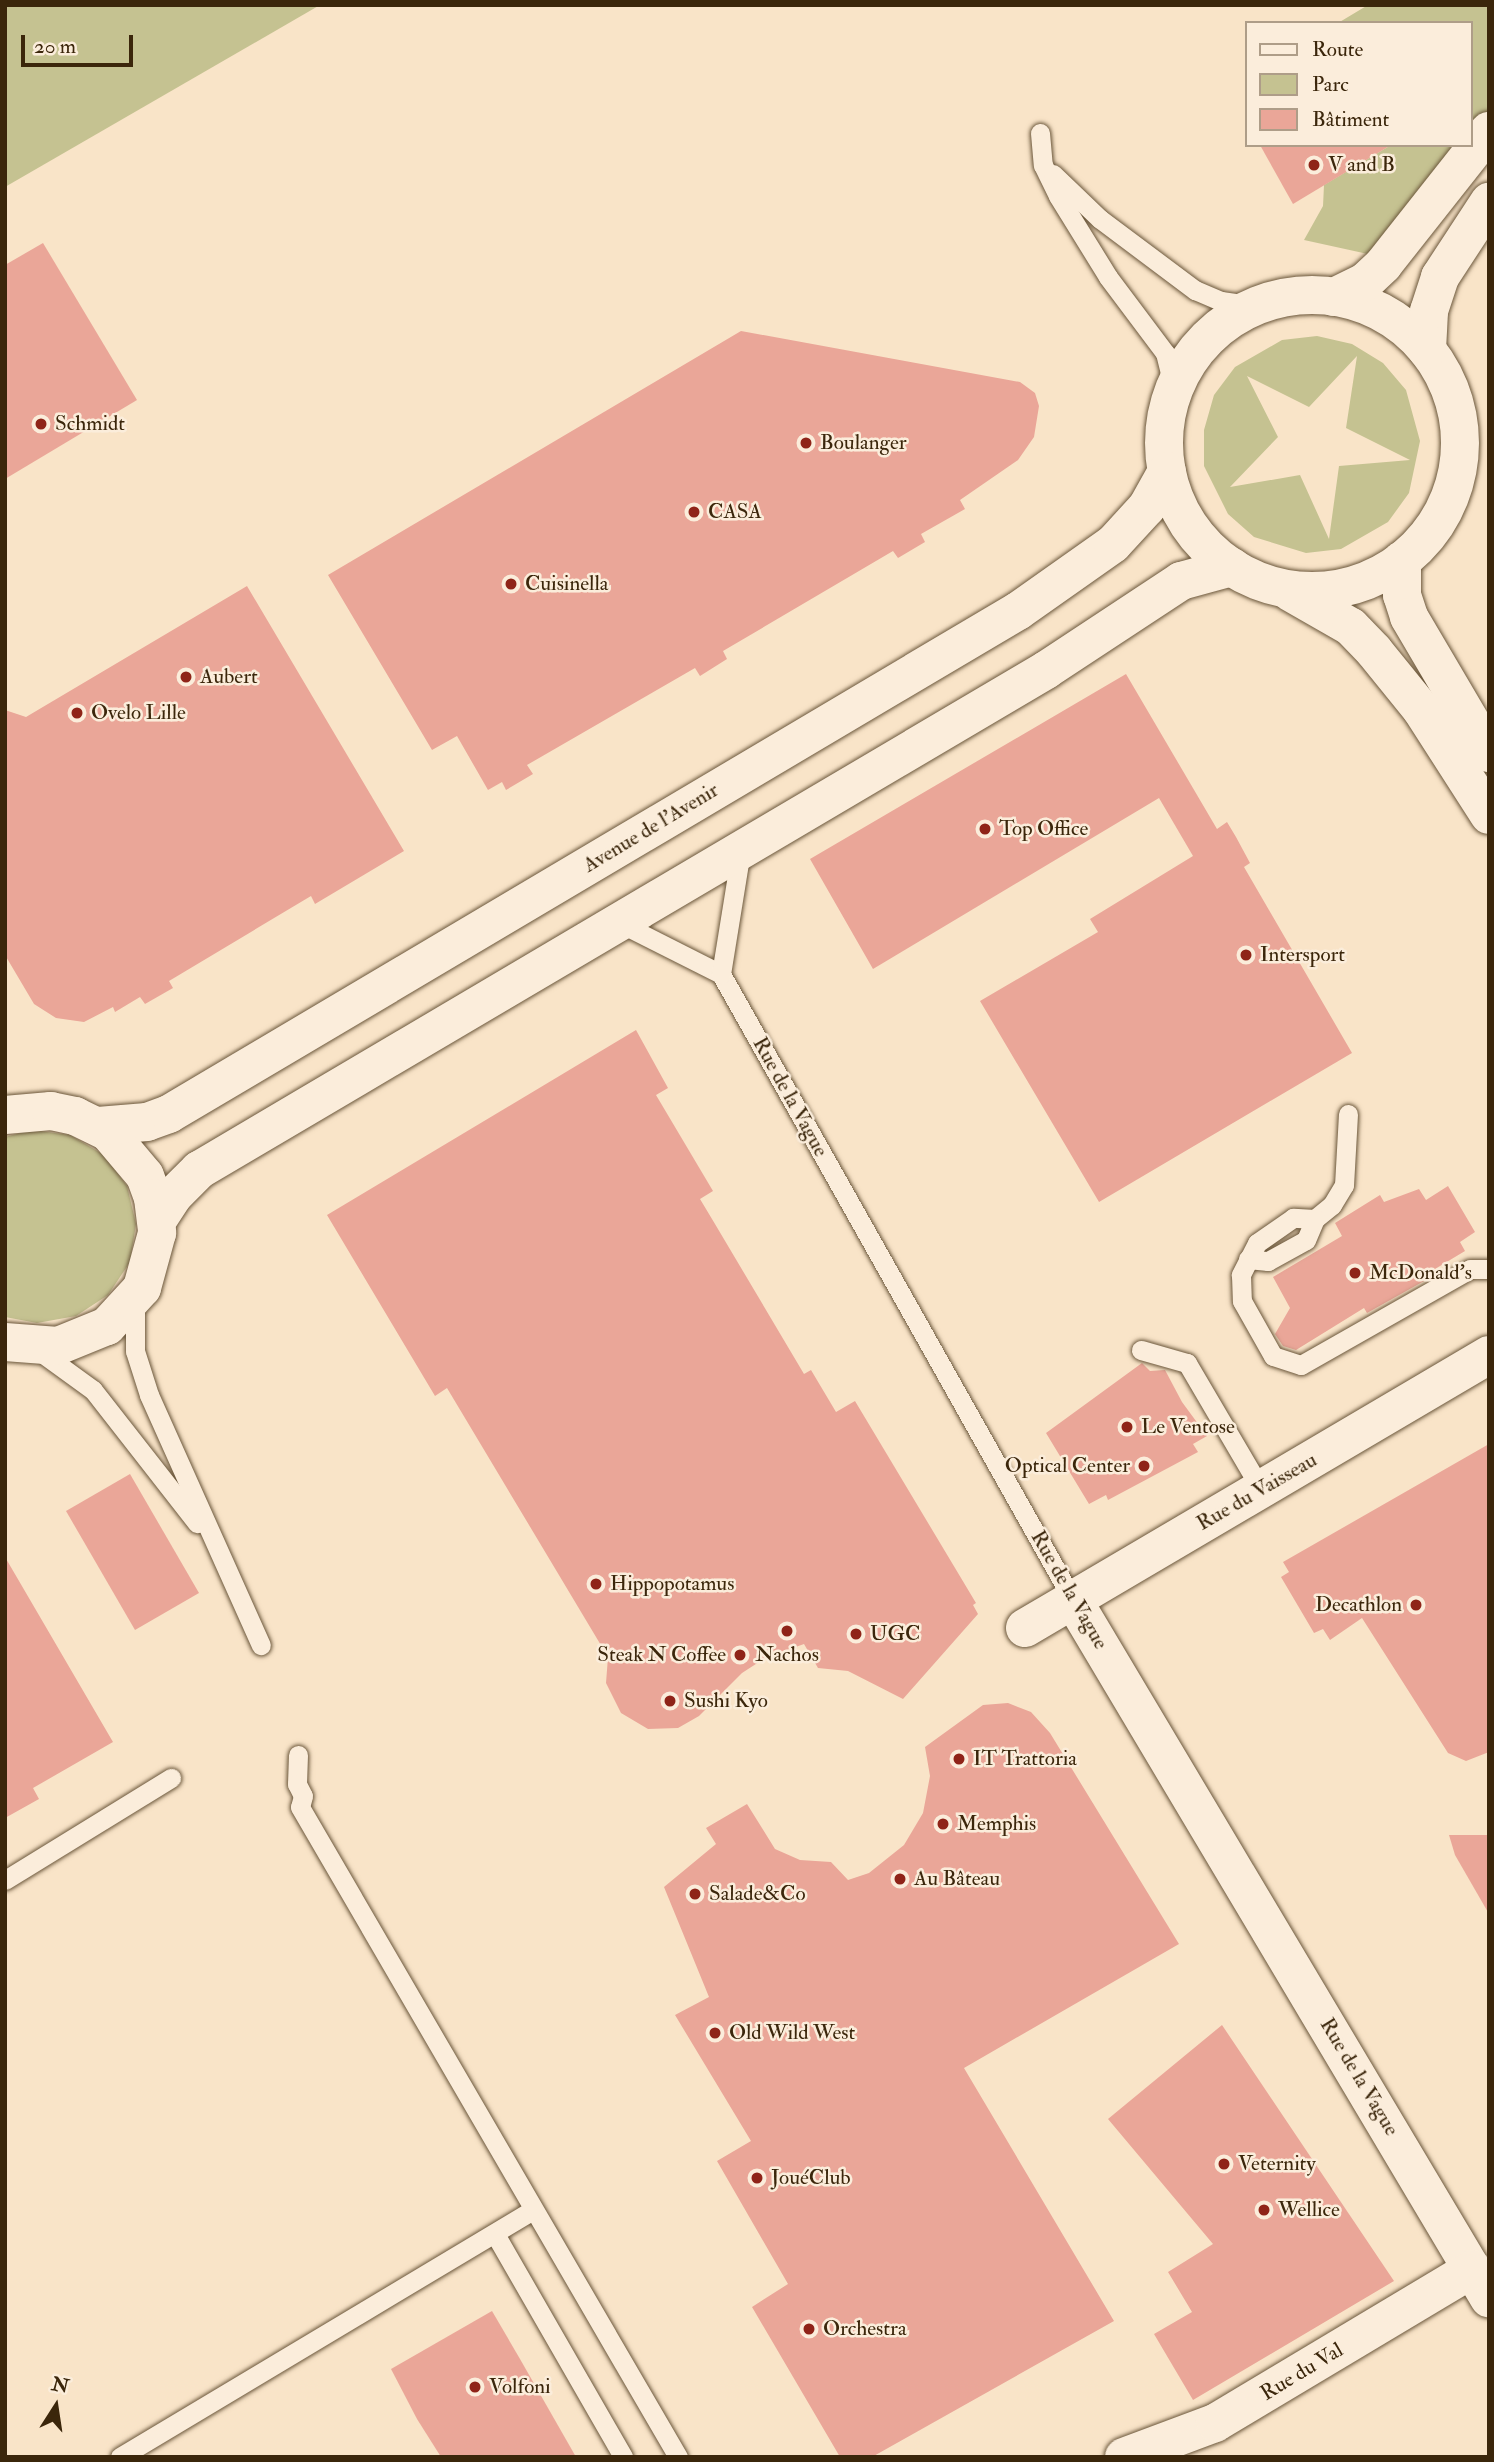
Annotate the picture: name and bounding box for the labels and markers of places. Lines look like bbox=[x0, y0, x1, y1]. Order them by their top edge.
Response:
place label: V and B bbox=[1328, 152, 1395, 178]
marker: V and B bbox=[1306, 157, 1322, 173]
place label: Schmidt bbox=[55, 411, 125, 437]
marker: Schmidt bbox=[33, 416, 49, 432]
place label: Boulanger bbox=[820, 430, 907, 456]
marker: Boulanger bbox=[798, 435, 814, 451]
place label: CASA bbox=[708, 499, 762, 525]
marker: CASA bbox=[686, 504, 702, 520]
place label: Cuisinella bbox=[525, 571, 608, 597]
marker: Cuisinella bbox=[503, 576, 519, 592]
place label: Aubert bbox=[200, 664, 258, 690]
marker: Aubert bbox=[178, 669, 194, 685]
place label: Ovelo Lille bbox=[91, 700, 186, 726]
marker: Ovelo Lille bbox=[69, 705, 85, 721]
place label: Top Office bbox=[999, 816, 1088, 842]
marker: Top Office bbox=[977, 821, 993, 837]
place label: Intersport bbox=[1260, 942, 1345, 968]
marker: Intersport bbox=[1238, 947, 1254, 963]
place label: McDonald's bbox=[1369, 1260, 1472, 1286]
marker: McDonald's bbox=[1347, 1265, 1363, 1281]
place label: Le Ventose bbox=[1141, 1414, 1235, 1440]
marker: Le Ventose bbox=[1119, 1419, 1135, 1435]
place label: Optical Center bbox=[1005, 1453, 1130, 1479]
marker: Optical Center bbox=[1136, 1458, 1152, 1474]
place label: Hippopotamus bbox=[610, 1571, 734, 1597]
marker: Hippopotamus bbox=[588, 1576, 604, 1592]
place label: Decathlon bbox=[1315, 1592, 1402, 1618]
marker: Decathlon bbox=[1408, 1597, 1424, 1613]
place label: UGC bbox=[870, 1621, 920, 1647]
marker: Nachos bbox=[779, 1623, 795, 1639]
marker: UGC bbox=[848, 1626, 864, 1642]
place label: Steak N Coffee bbox=[597, 1642, 726, 1668]
place label: Nachos bbox=[755, 1642, 819, 1668]
marker: Steak N Coffee bbox=[732, 1647, 748, 1663]
place label: Sushi Kyo bbox=[684, 1688, 768, 1714]
marker: Sushi Kyo bbox=[662, 1693, 678, 1709]
place label: IT Trattoria bbox=[973, 1746, 1077, 1772]
marker: IT Trattoria bbox=[951, 1751, 967, 1767]
place label: Memphis bbox=[957, 1811, 1036, 1837]
marker: Memphis bbox=[935, 1816, 951, 1832]
place label: Au Bâteau bbox=[914, 1866, 1000, 1892]
marker: Au Bâteau bbox=[892, 1871, 908, 1887]
place label: Salade&Co bbox=[709, 1881, 805, 1907]
marker: Salade&Co bbox=[687, 1886, 703, 1902]
place label: Old Wild West bbox=[729, 2020, 855, 2046]
marker: Old Wild West bbox=[707, 2025, 723, 2041]
place label: Veternity bbox=[1238, 2151, 1316, 2177]
marker: Veternity bbox=[1216, 2156, 1232, 2172]
place label: JouéClub bbox=[771, 2165, 851, 2191]
marker: JouéClub bbox=[749, 2170, 765, 2186]
place label: Wellice bbox=[1278, 2197, 1340, 2223]
marker: Wellice bbox=[1256, 2202, 1272, 2218]
place label: Orchestra bbox=[823, 2316, 907, 2342]
marker: Orchestra bbox=[801, 2321, 817, 2337]
place label: Volfoni bbox=[489, 2374, 551, 2400]
marker: Volfoni bbox=[467, 2379, 483, 2395]

